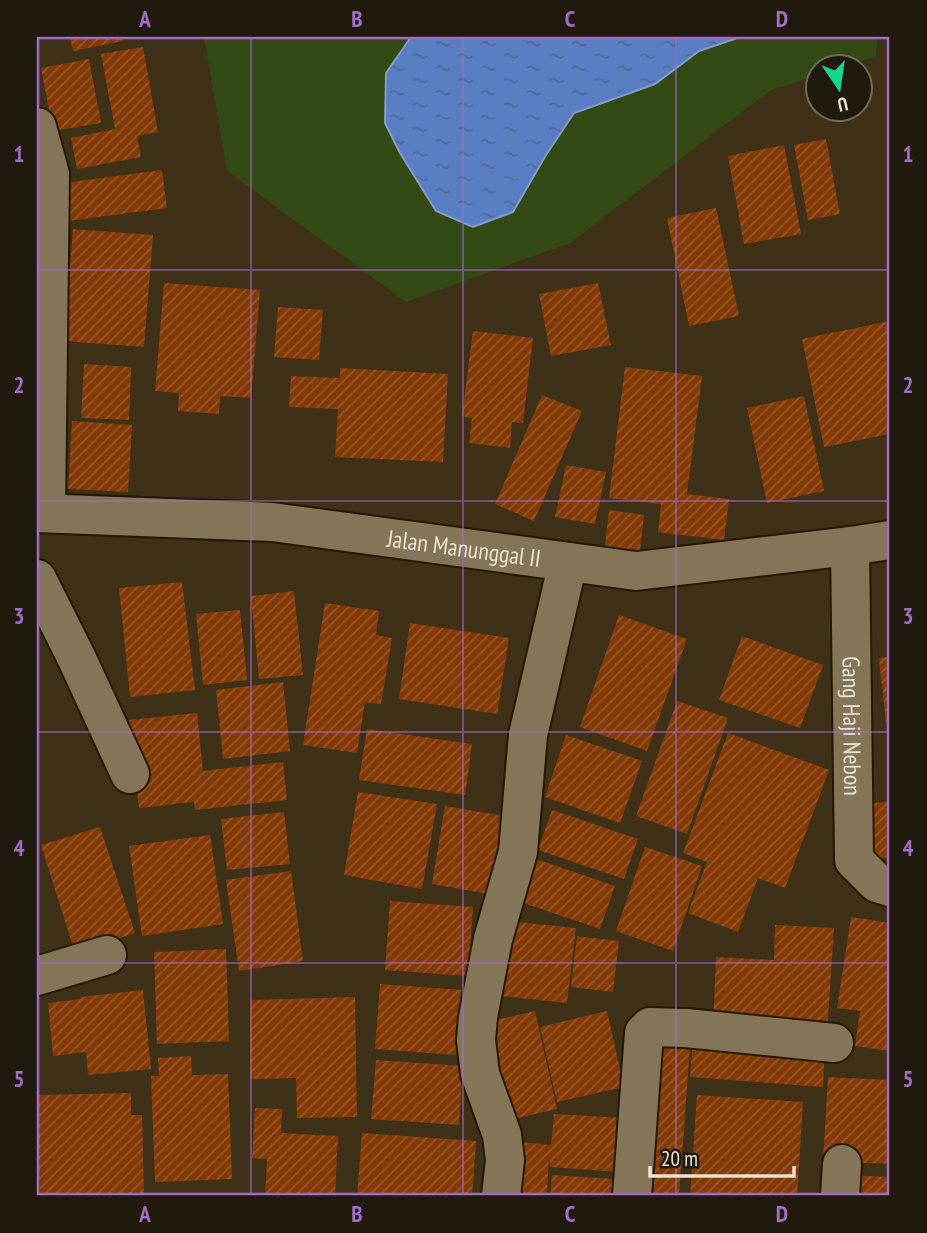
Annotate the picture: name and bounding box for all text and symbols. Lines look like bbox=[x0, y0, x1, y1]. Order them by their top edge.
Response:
text: A bbox=[138, 4, 151, 33]
text: B bbox=[351, 4, 363, 33]
text: C bbox=[565, 4, 576, 33]
text: D bbox=[776, 4, 788, 33]
north arrow bbox=[804, 52, 874, 122]
text: U bbox=[835, 92, 850, 117]
text: 1 bbox=[14, 139, 25, 168]
text: 1 bbox=[903, 139, 914, 168]
text: 2 bbox=[14, 370, 25, 399]
text: 2 bbox=[903, 370, 914, 399]
street label: Jalan Manunggal II bbox=[384, 522, 543, 574]
text: 3 bbox=[14, 601, 25, 630]
text: 3 bbox=[903, 601, 914, 630]
street label: Gang Haji Nebon bbox=[836, 656, 869, 796]
text: 4 bbox=[14, 833, 25, 862]
text: 4 bbox=[903, 833, 914, 862]
text: 5 bbox=[14, 1064, 25, 1093]
text: 5 bbox=[903, 1064, 914, 1093]
scale bar bbox=[650, 1135, 794, 1179]
text: 20 m bbox=[661, 1145, 698, 1172]
text: A bbox=[138, 1199, 151, 1228]
text: B bbox=[351, 1199, 363, 1228]
text: C bbox=[565, 1199, 576, 1228]
text: D bbox=[776, 1199, 788, 1228]

